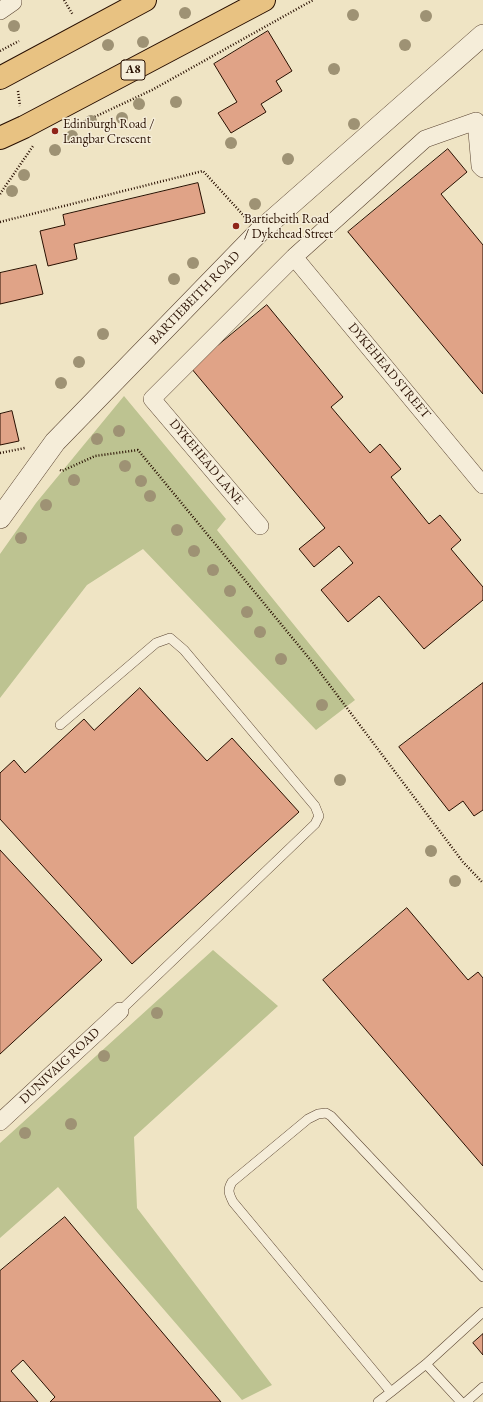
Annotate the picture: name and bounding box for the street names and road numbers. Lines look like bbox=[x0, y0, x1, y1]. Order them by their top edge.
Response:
road number: A8 bbox=[121, 60, 145, 80]
street label: BARTIEBEITH ROAD bbox=[146, 248, 244, 348]
street label: DYKEHEAD STREET bbox=[344, 320, 434, 422]
street label: DYKEHEAD LANE bbox=[166, 416, 246, 508]
street label: DUNIVAIG ROAD bbox=[17, 1025, 103, 1107]

